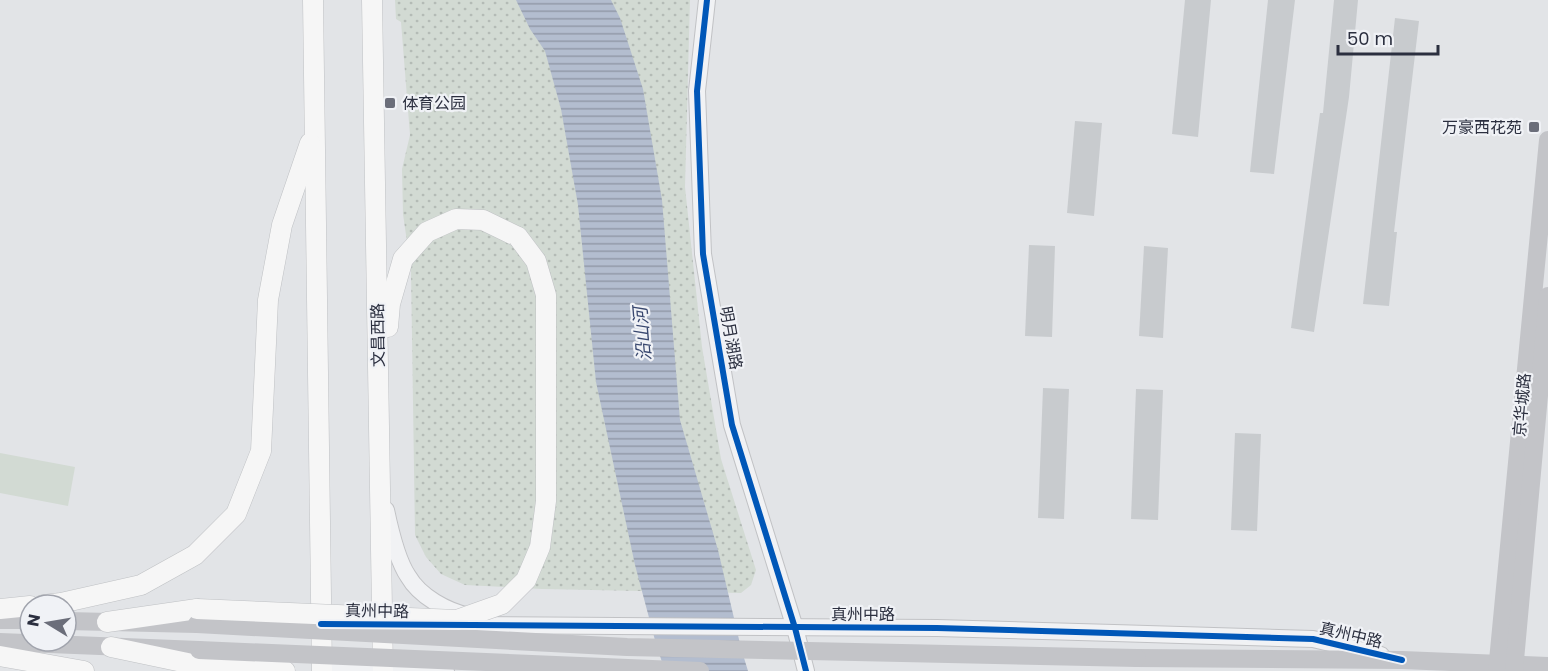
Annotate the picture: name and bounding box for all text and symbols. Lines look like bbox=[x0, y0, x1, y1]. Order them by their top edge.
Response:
scale bar bbox=[1338, 18, 1438, 56]
text: 50 m bbox=[1347, 26, 1393, 51]
place label: 体育公园 bbox=[402, 92, 466, 115]
marker: 体育公园 bbox=[383, 96, 397, 110]
place label: 万豪西花苑 bbox=[1442, 116, 1522, 139]
marker: 万豪西花苑 bbox=[1527, 120, 1541, 134]
street label: 文昌西路 bbox=[366, 303, 390, 367]
water label: 沿山河 bbox=[627, 303, 657, 362]
street label: 明月湖路 bbox=[714, 304, 748, 372]
street label: 京华城路 bbox=[1508, 372, 1536, 438]
north arrow bbox=[18, 593, 78, 653]
street label: 真州中路 bbox=[345, 599, 409, 623]
street label: 真州中路 bbox=[831, 603, 895, 626]
text: N bbox=[21, 612, 46, 628]
street label: 真州中路 bbox=[1317, 617, 1385, 653]

